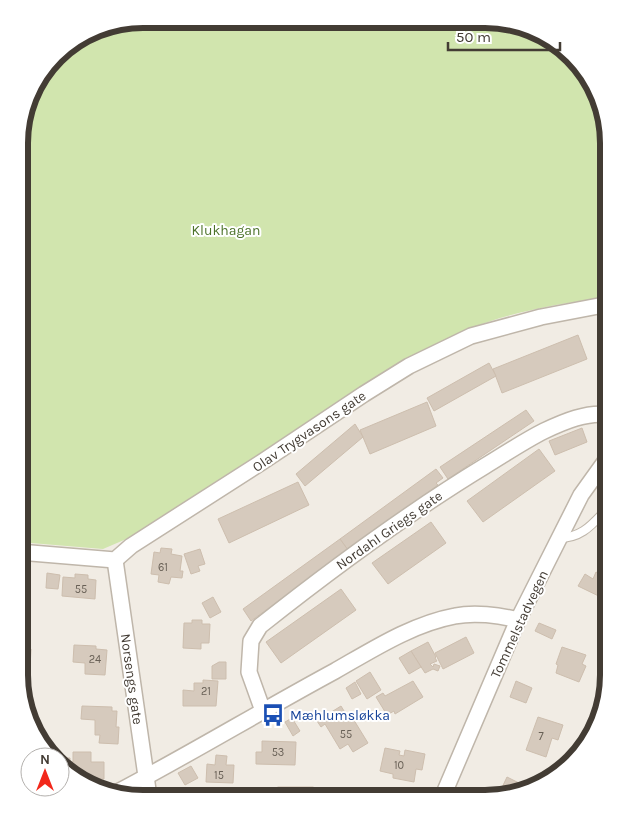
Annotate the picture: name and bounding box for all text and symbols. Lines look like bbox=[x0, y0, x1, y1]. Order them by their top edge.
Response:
scale bar bbox=[448, 20, 560, 52]
text: 50 m bbox=[456, 28, 491, 46]
park label: Klukhagan bbox=[191, 222, 261, 239]
street label: Olav Trygvasons gate bbox=[249, 387, 369, 476]
street label: Nordahl Griegs gate bbox=[333, 487, 446, 574]
house number: 61 bbox=[158, 561, 168, 574]
street label: Tommelstadvegen bbox=[487, 567, 552, 681]
house number: 55 bbox=[75, 583, 87, 596]
street label: Norsengs gate bbox=[117, 632, 146, 726]
house number: 24 bbox=[89, 653, 101, 666]
house number: 21 bbox=[201, 685, 211, 698]
bus stop icon: Mæhlumsløkka bbox=[260, 702, 286, 728]
place label: Mæhlumsløkka bbox=[290, 707, 390, 724]
house number: 55 bbox=[340, 728, 352, 741]
house number: 7 bbox=[538, 730, 544, 743]
house number: 53 bbox=[272, 746, 284, 759]
north arrow bbox=[20, 747, 70, 797]
text: N bbox=[40, 751, 50, 768]
house number: 10 bbox=[394, 759, 404, 772]
house number: 15 bbox=[214, 769, 224, 782]

